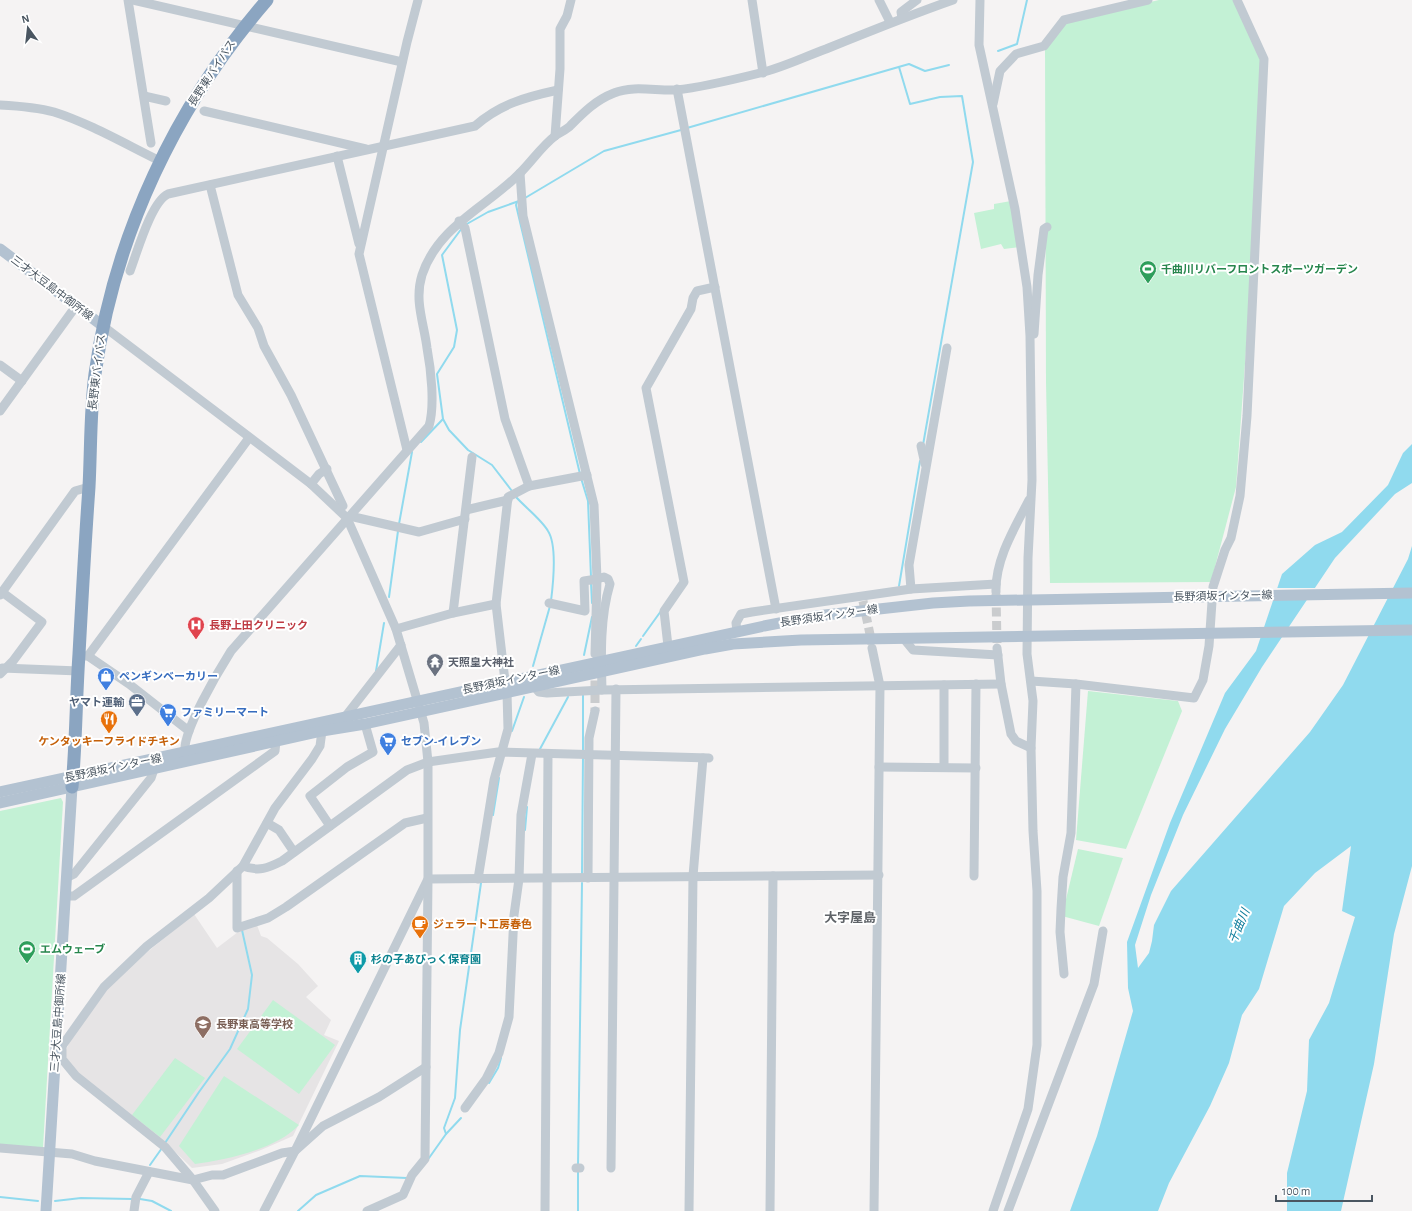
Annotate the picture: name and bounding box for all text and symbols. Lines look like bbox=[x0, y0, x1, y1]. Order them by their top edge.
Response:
north arrow bbox=[8, 8, 48, 48]
text: N bbox=[20, 13, 31, 25]
street label: 長野東バイパス bbox=[186, 37, 238, 108]
street label: 三才大豆島中御所線 bbox=[9, 253, 95, 322]
sports icon: 千曲川リバーフロントスポーツガーデン bbox=[1138, 259, 1158, 284]
place label: 千曲川リバーフロントスポーツガーデン bbox=[1161, 263, 1358, 275]
street label: 長野東バイパス bbox=[86, 333, 107, 411]
street label: 長野須坂インター線 bbox=[1173, 589, 1273, 602]
street label: 長野須坂インター線 bbox=[779, 603, 879, 628]
hospital icon: 長野上田クリニック bbox=[186, 615, 206, 640]
place label: 長野上田クリニック bbox=[209, 619, 308, 631]
temple icon: 天照皇大神社 bbox=[425, 652, 445, 677]
place label: 天照皇大神社 bbox=[448, 656, 514, 668]
street label: 長野須坂インター線 bbox=[461, 663, 561, 696]
shop icon: ペンギンベーカリー bbox=[96, 666, 116, 691]
place label: ペンギンベーカリー bbox=[119, 670, 218, 682]
office icon: ヤマト運輸 bbox=[127, 692, 147, 717]
place label: ヤマト運輸 bbox=[69, 696, 125, 708]
supermarket icon: ファミリーマート bbox=[158, 702, 178, 727]
place label: ファミリーマート bbox=[181, 707, 269, 718]
restaurant icon: ケンタッキーフライドチキン bbox=[99, 709, 119, 734]
supermarket icon: セブン-イレブン bbox=[378, 731, 398, 756]
place label: セブン-イレブン bbox=[401, 735, 481, 747]
place label: ケンタッキーフライドチキン bbox=[38, 736, 180, 747]
street label: 長野須坂インター線 bbox=[63, 751, 163, 784]
water label: 千曲川 bbox=[1226, 905, 1252, 945]
district label: 大字屋島 bbox=[824, 911, 876, 925]
cafe icon: ジェラート工房春色 bbox=[410, 914, 430, 939]
place label: ジェラート工房春色 bbox=[433, 918, 532, 930]
sports icon: エムウェーブ bbox=[17, 939, 37, 964]
place label: エムウェーブ bbox=[40, 943, 105, 955]
building icon: 杉の子あぴっく保育園 bbox=[348, 949, 368, 974]
place label: 杉の子あぴっく保育園 bbox=[371, 953, 481, 965]
street label: 三才大豆島中御所線 bbox=[48, 973, 67, 1073]
school or university icon: 長野東高等学校 bbox=[193, 1014, 213, 1039]
place label: 長野東高等学校 bbox=[216, 1018, 293, 1030]
scale bar bbox=[1276, 1177, 1372, 1203]
text: 100 m bbox=[1282, 1185, 1310, 1197]

